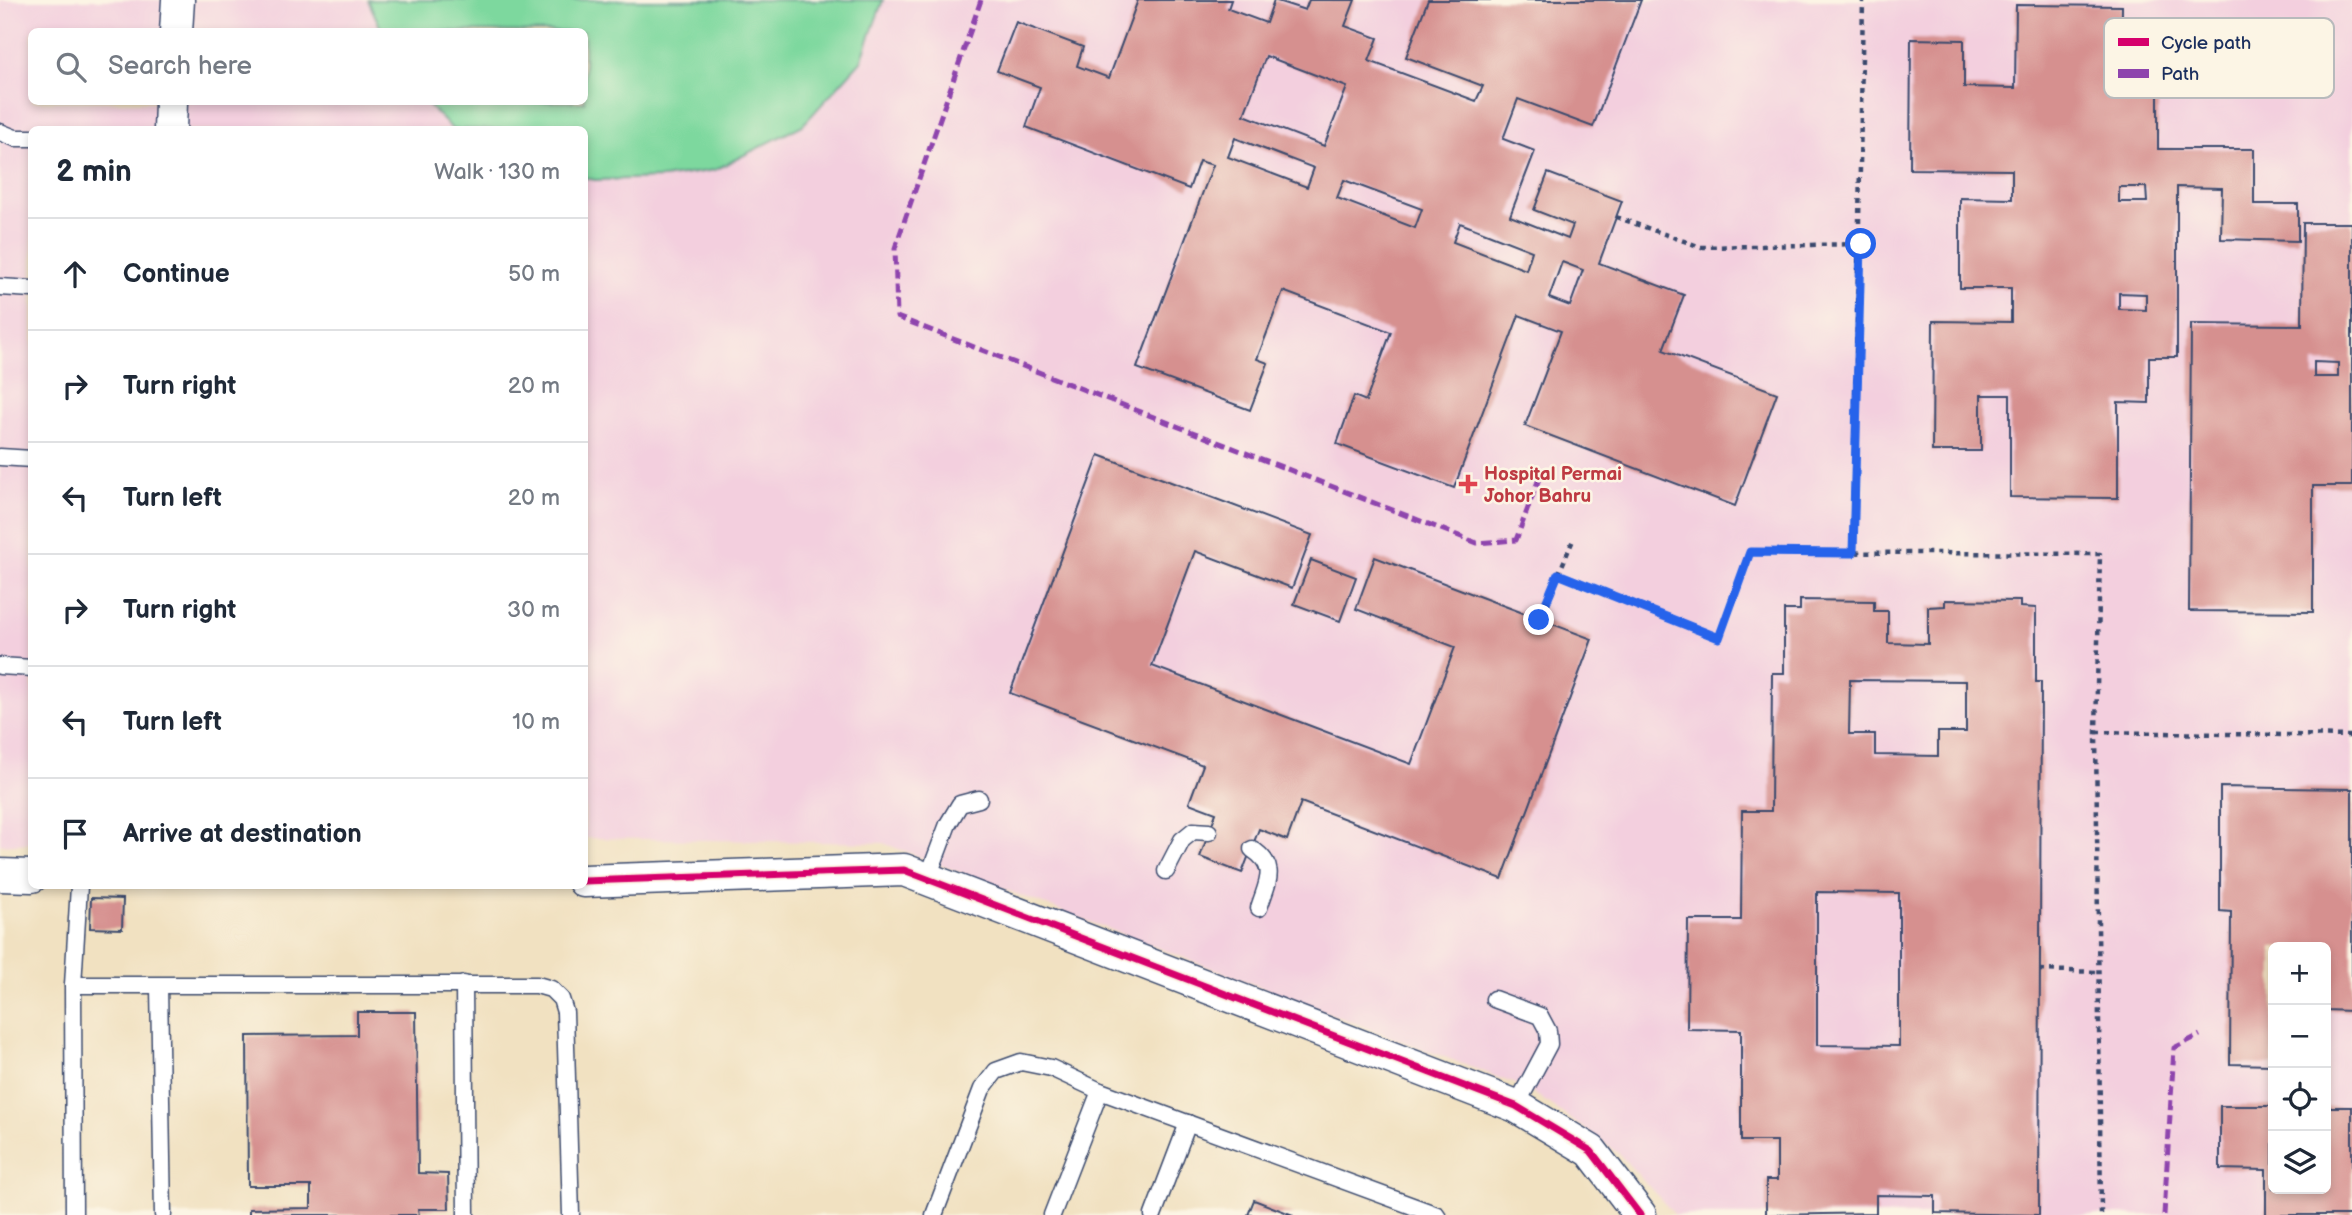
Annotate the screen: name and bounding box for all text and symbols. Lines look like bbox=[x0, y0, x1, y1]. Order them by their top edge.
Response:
legend bbox=[2104, 18, 2334, 98]
search box bbox=[28, 28, 588, 105]
text: Cycle path bbox=[2161, 32, 2251, 55]
icon: search bbox=[52, 48, 90, 86]
text: Search here bbox=[108, 51, 252, 82]
text: Path bbox=[2161, 63, 2199, 86]
text: 2 min bbox=[56, 154, 132, 190]
text: Walk · 130 m bbox=[434, 158, 560, 186]
route start bbox=[1845, 228, 1876, 259]
icon: ahead bbox=[56, 255, 94, 293]
text: Continue bbox=[123, 259, 230, 290]
text: 50 m bbox=[508, 260, 560, 288]
icon: right bbox=[56, 367, 94, 405]
text: Turn right bbox=[123, 371, 236, 402]
text: 20 m bbox=[508, 372, 560, 400]
place label: Hospital Permai Johor Bahru bbox=[1484, 463, 1622, 508]
marker: Hospital Permai Johor Bahru bbox=[1458, 474, 1478, 494]
icon: left bbox=[56, 479, 94, 517]
text: Turn left bbox=[123, 483, 222, 514]
text: 20 m bbox=[508, 484, 560, 512]
icon: right bbox=[56, 591, 94, 629]
text: Turn right bbox=[123, 595, 236, 626]
text: 30 m bbox=[507, 596, 560, 624]
route end bbox=[1523, 604, 1554, 635]
icon: left bbox=[56, 703, 94, 741]
text: Turn left bbox=[123, 707, 222, 738]
text: 10 m bbox=[512, 708, 560, 736]
icon: arrive bbox=[56, 815, 94, 853]
text: Arrive at destination bbox=[123, 819, 362, 850]
map controls bbox=[2268, 942, 2331, 1194]
button: + bbox=[2268, 942, 2331, 1005]
button: − bbox=[2268, 1005, 2331, 1068]
button: locate bbox=[2268, 1068, 2331, 1131]
button: layers bbox=[2268, 1131, 2331, 1194]

